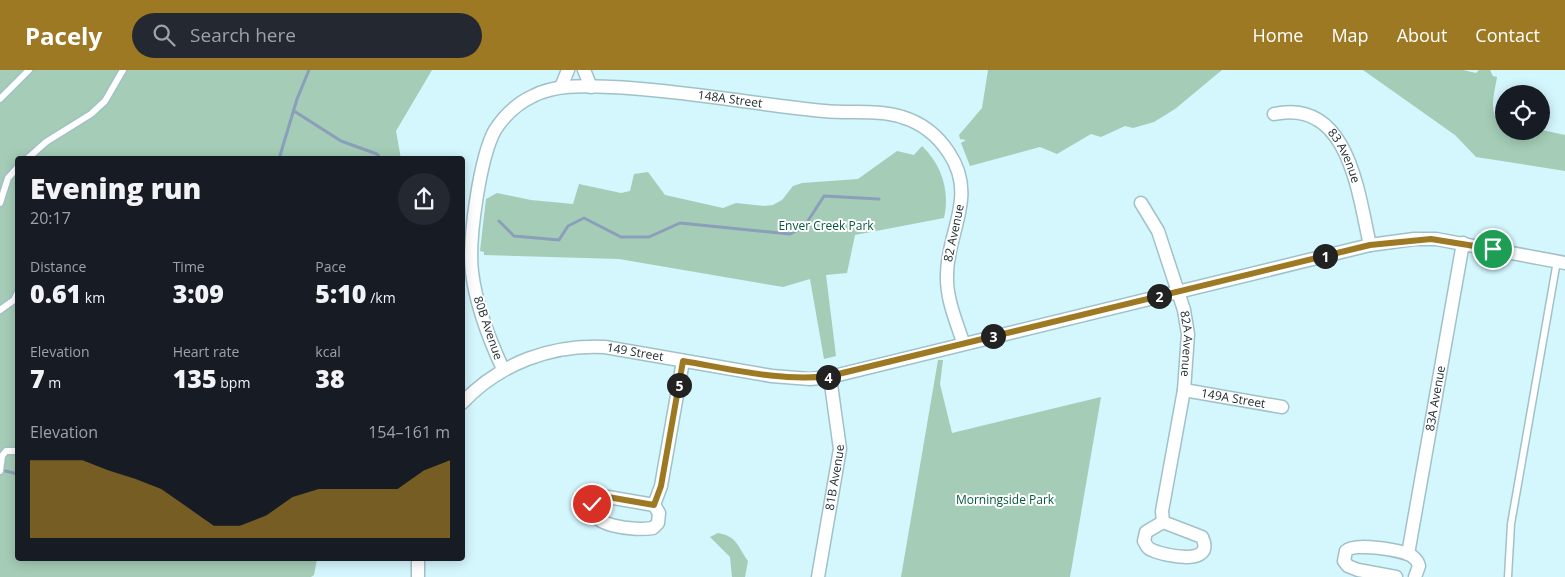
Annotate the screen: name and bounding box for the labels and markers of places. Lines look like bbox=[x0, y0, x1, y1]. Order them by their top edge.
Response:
pin bbox=[1472, 228, 1514, 270]
pin: 1 bbox=[1312, 244, 1338, 268]
pin: 2 bbox=[1146, 284, 1172, 308]
pin: 3 bbox=[980, 324, 1006, 348]
pin: 4 bbox=[816, 364, 840, 390]
pin: 5 bbox=[666, 372, 692, 398]
pin bbox=[571, 483, 613, 525]

